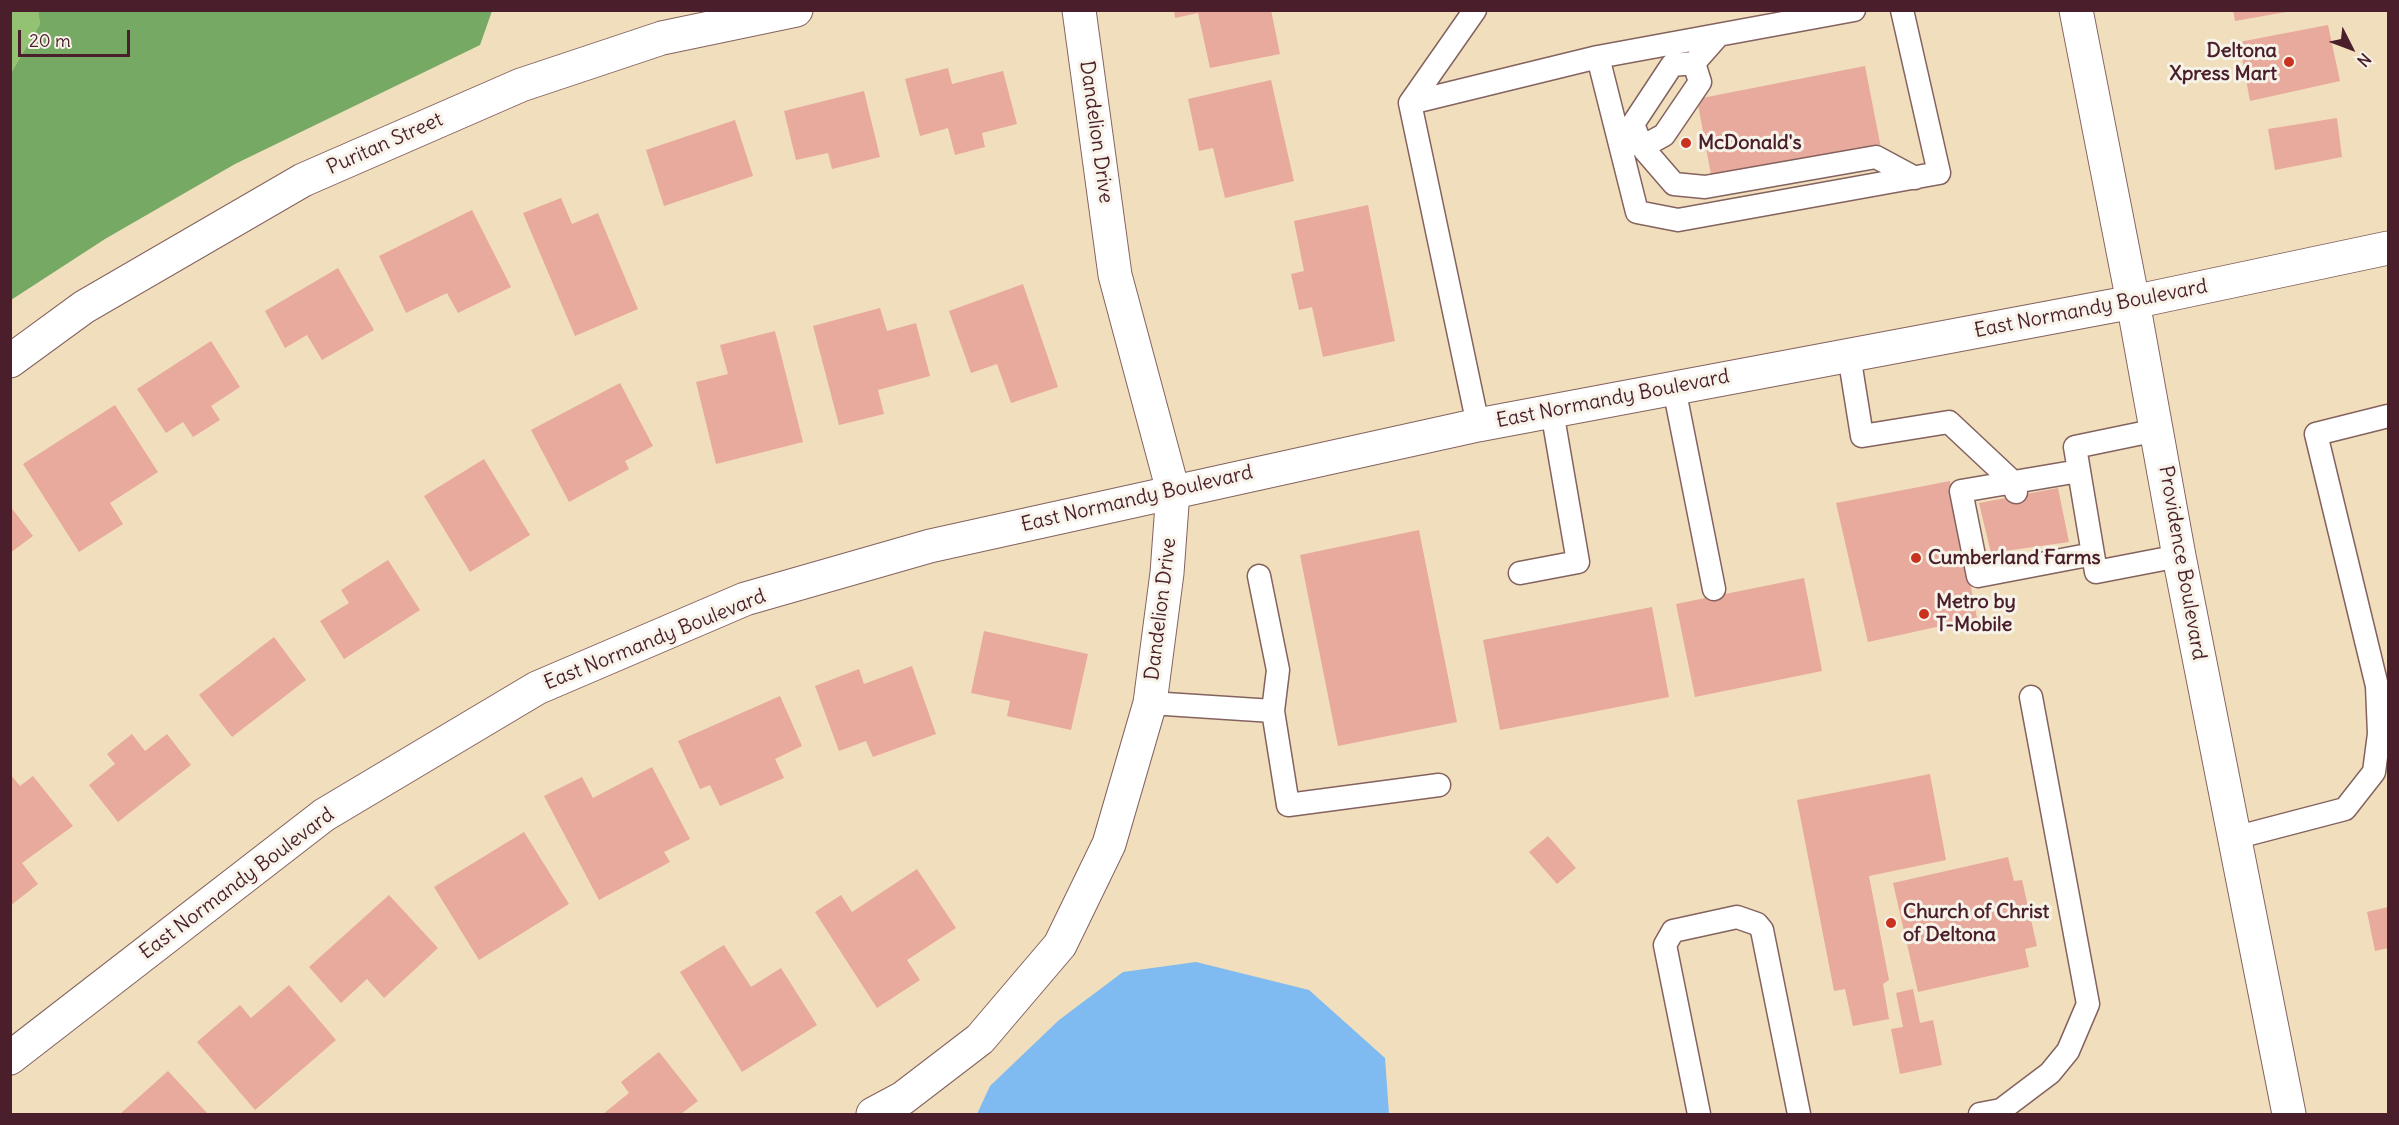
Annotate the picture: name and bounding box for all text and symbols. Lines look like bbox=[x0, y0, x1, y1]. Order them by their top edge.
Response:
scale bar bbox=[21, 18, 134, 56]
north arrow bbox=[2321, 18, 2381, 78]
text: 20 m bbox=[29, 29, 71, 52]
place label: Deltona Xpress Mart bbox=[2169, 39, 2277, 86]
text: N bbox=[2353, 49, 2376, 71]
marker: Deltona Xpress Mart bbox=[2282, 55, 2296, 69]
street label: Dandelion Drive bbox=[1074, 59, 1118, 205]
street label: Puritan Street bbox=[323, 108, 447, 180]
place label: McDonald's bbox=[1698, 131, 1802, 155]
marker: McDonald's bbox=[1679, 136, 1693, 150]
street label: East Normandy Boulevard bbox=[1972, 275, 2210, 343]
street label: East Normandy Boulevard bbox=[1494, 365, 1732, 433]
street label: East Normandy Boulevard bbox=[1019, 461, 1255, 537]
street label: Providence Boulevard bbox=[2153, 464, 2211, 662]
street label: Dandelion Drive bbox=[1140, 536, 1182, 682]
place label: Cumberland Farms bbox=[1928, 546, 2101, 570]
marker: Cumberland Farms bbox=[1909, 551, 1923, 565]
street label: East Normandy Boulevard bbox=[541, 584, 769, 696]
place label: Metro by T-Mobile bbox=[1936, 590, 2016, 637]
marker: Metro by T-Mobile bbox=[1917, 607, 1931, 621]
street label: East Normandy Boulevard bbox=[135, 803, 339, 965]
place label: Church of Christ of Deltona bbox=[1903, 900, 2049, 947]
marker: Church of Christ of Deltona bbox=[1884, 916, 1898, 930]

